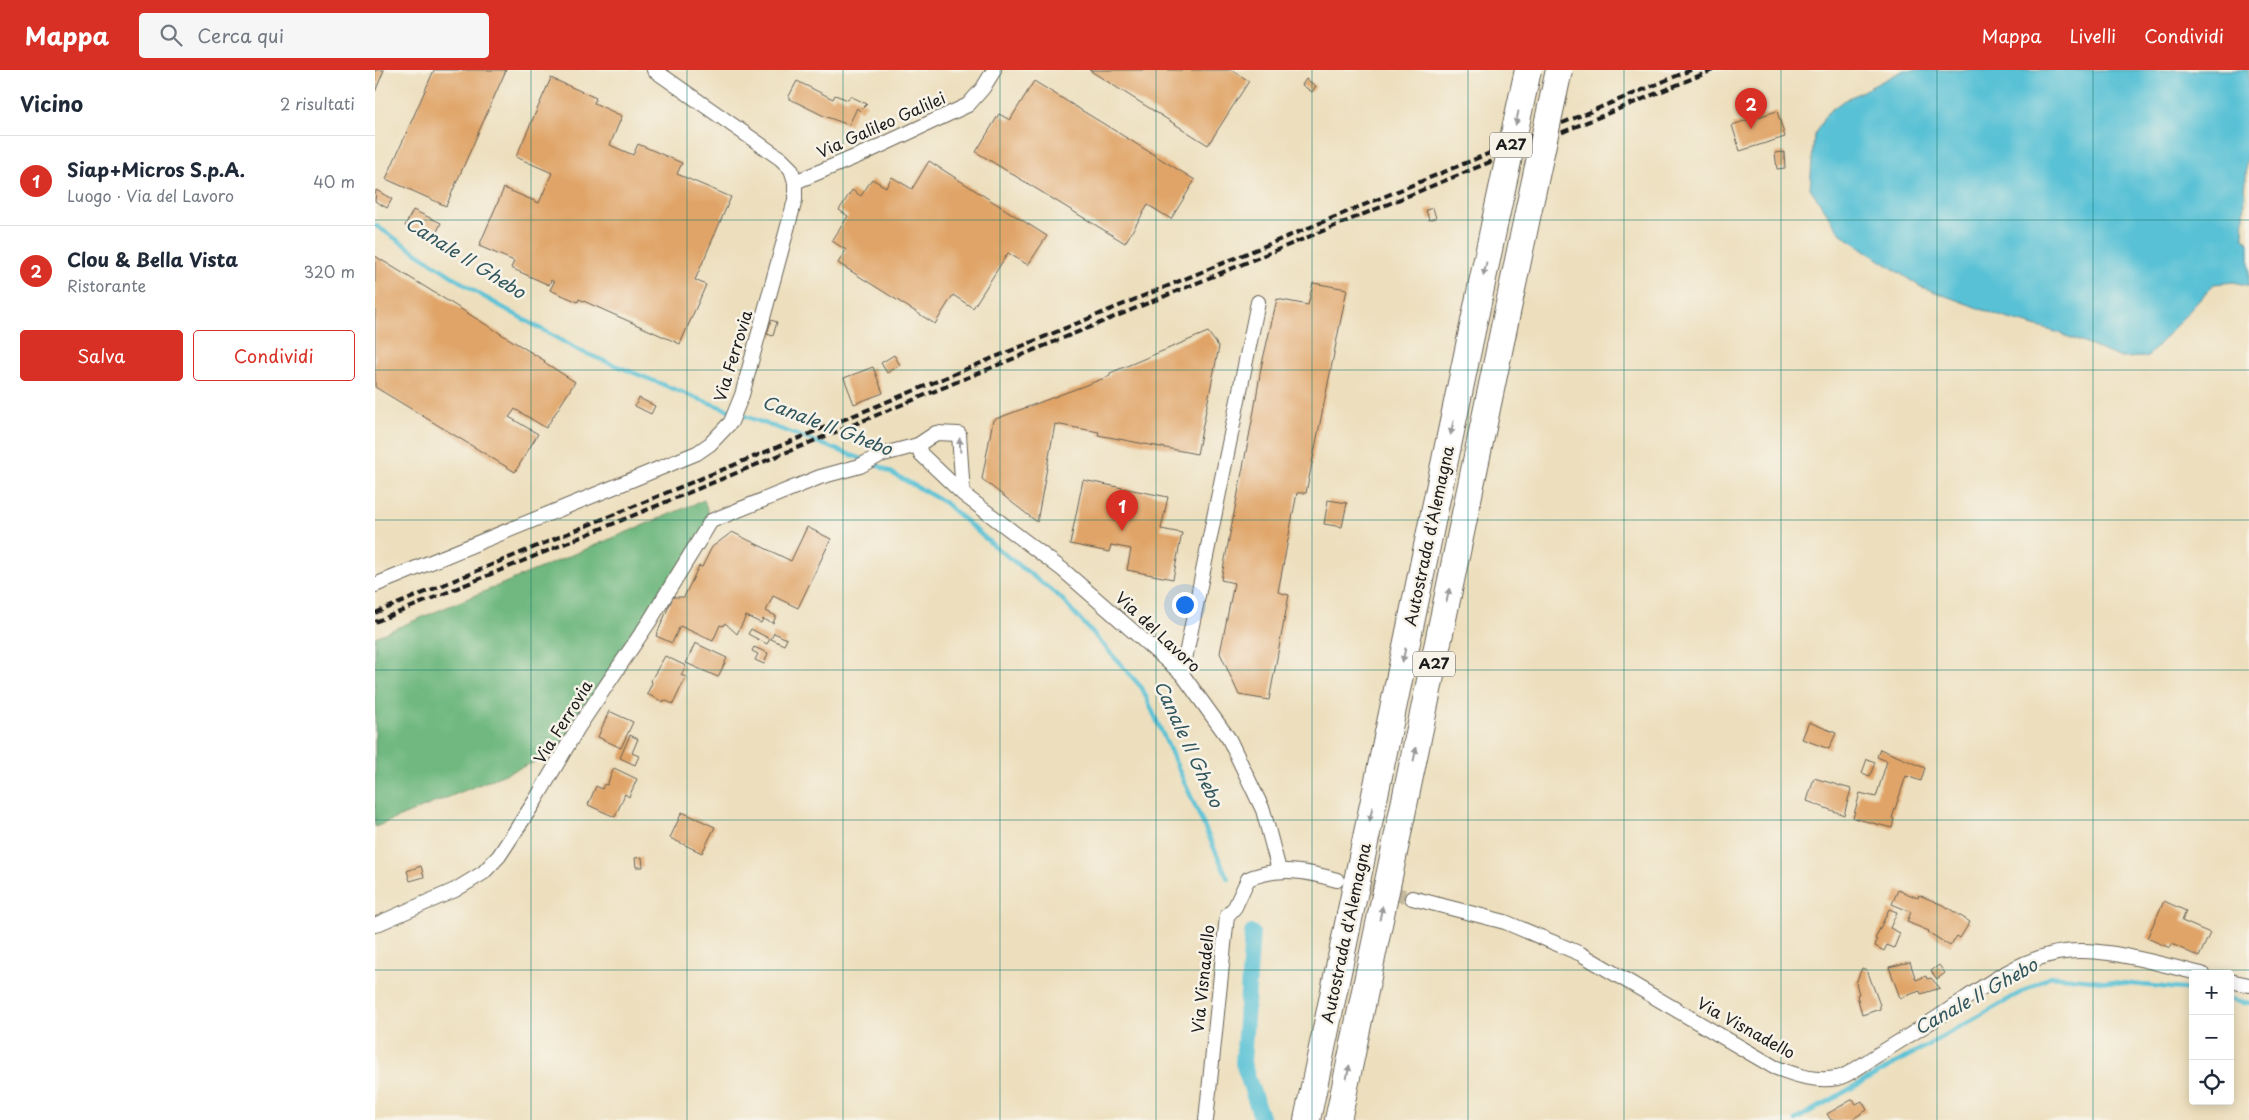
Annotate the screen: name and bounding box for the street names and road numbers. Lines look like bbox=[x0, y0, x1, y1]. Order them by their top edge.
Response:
street label: Via Galileo Galilei bbox=[812, 85, 949, 163]
road number: A27 bbox=[1490, 132, 1532, 158]
street label: Via Ferrovia bbox=[707, 307, 757, 405]
street label: Autostrada d'Alemagna bbox=[1397, 443, 1459, 628]
street label: Via del Lavoro bbox=[1111, 585, 1207, 677]
road number: A27 bbox=[1413, 652, 1455, 676]
street label: Via Ferrovia bbox=[527, 675, 598, 768]
street label: Autostrada d'Alemagna bbox=[1314, 840, 1376, 1025]
street label: Via Visnadello bbox=[1184, 923, 1220, 1034]
street label: Via Visnadello bbox=[1693, 990, 1800, 1064]

